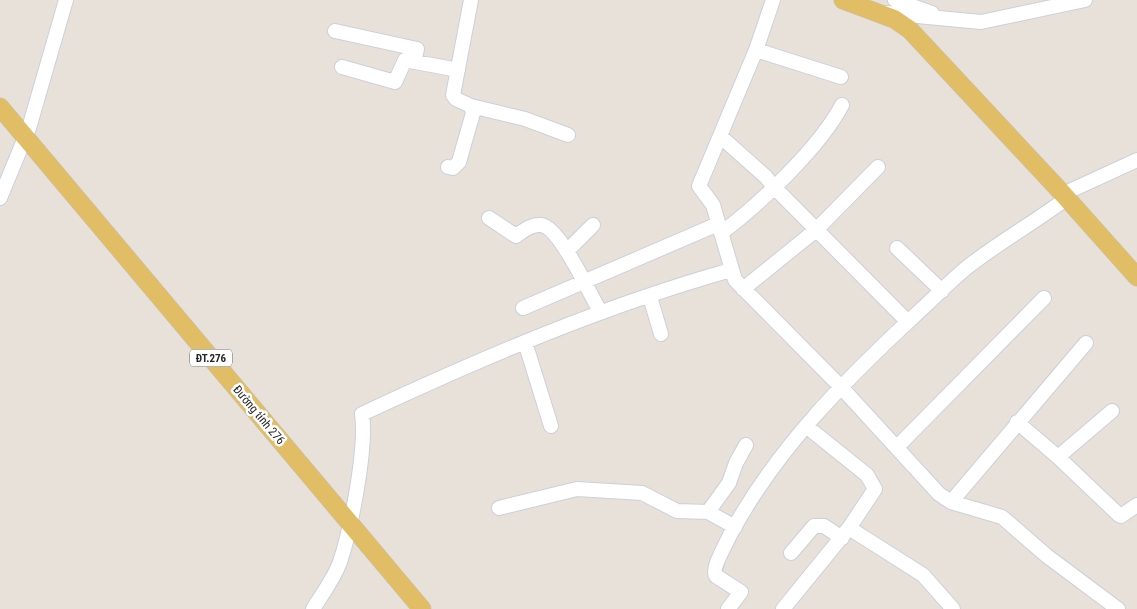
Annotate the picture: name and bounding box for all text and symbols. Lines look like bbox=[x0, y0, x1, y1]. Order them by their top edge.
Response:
road number: ĐT.276 bbox=[190, 349, 232, 366]
street label: Đường tỉnh 276 bbox=[230, 383, 288, 447]

